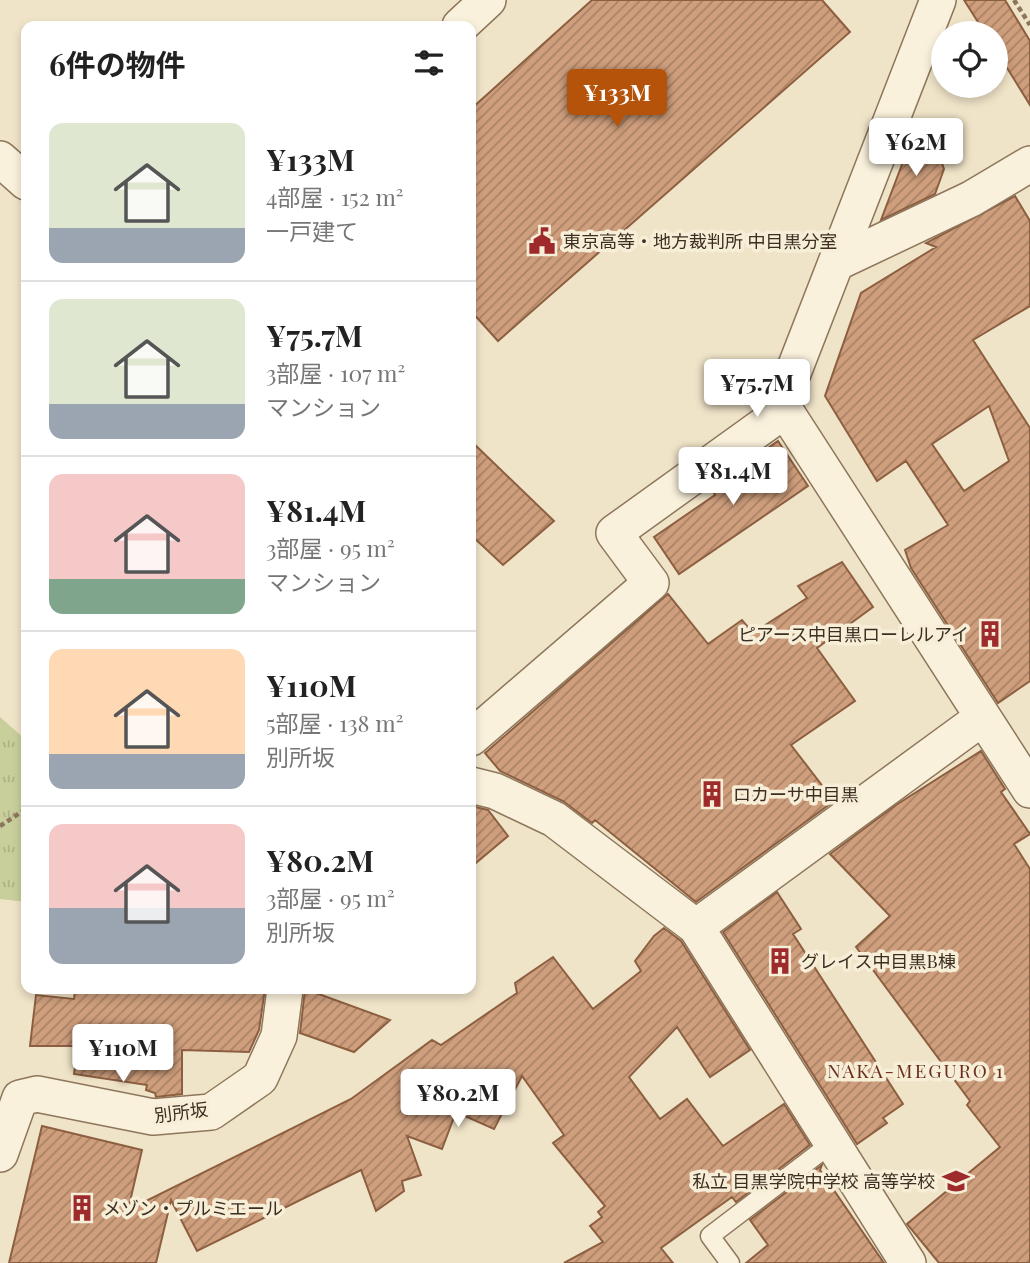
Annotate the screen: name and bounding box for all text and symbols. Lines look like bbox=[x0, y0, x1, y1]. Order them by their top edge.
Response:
map controls bbox=[931, 21, 1008, 98]
button: locate bbox=[931, 21, 1008, 98]
text: 6件の物件 bbox=[49, 44, 186, 84]
icon: filters bbox=[410, 44, 448, 82]
pin: ¥133M bbox=[568, 69, 666, 129]
text: ¥133M bbox=[583, 76, 651, 107]
pin: ¥62M bbox=[875, 118, 957, 178]
text: ¥62M bbox=[885, 125, 947, 156]
text: ¥133M bbox=[266, 139, 355, 179]
icon: home bbox=[105, 151, 189, 235]
text: 4部屋 · 152 m² bbox=[266, 181, 404, 212]
text: 一戸建て bbox=[266, 215, 358, 246]
public building icon: 東京高等・地方裁判所 中目黒分室 bbox=[527, 226, 557, 256]
place label: 東京高等・地方裁判所 中目黒分室 bbox=[563, 229, 837, 253]
text: ¥75.7M bbox=[266, 315, 363, 355]
icon: home bbox=[105, 327, 189, 411]
text: 3部屋 · 107 m² bbox=[266, 357, 405, 388]
pin: ¥75.7M bbox=[700, 360, 814, 419]
text: ¥75.7M bbox=[720, 366, 794, 397]
text: マンション bbox=[266, 391, 381, 422]
pin: ¥81.4M bbox=[676, 448, 790, 507]
text: ¥81.4M bbox=[695, 454, 771, 485]
text: ¥81.4M bbox=[266, 490, 366, 530]
icon: home bbox=[105, 502, 189, 586]
text: 3部屋 · 95 m² bbox=[266, 532, 395, 563]
text: マンション bbox=[266, 566, 381, 597]
building icon: ピアース中目黒ローレルアイ bbox=[975, 619, 1005, 649]
place label: ピアース中目黒ローレルアイ bbox=[738, 622, 969, 646]
text: ¥110M bbox=[266, 665, 356, 705]
icon: home bbox=[105, 677, 189, 761]
text: 5部屋 · 138 m² bbox=[266, 707, 403, 738]
text: 別所坂 bbox=[266, 741, 335, 772]
building icon: ロカーサ中目黒 bbox=[697, 779, 727, 809]
place label: ロカーサ中目黒 bbox=[733, 782, 859, 806]
text: ¥80.2M bbox=[266, 840, 374, 880]
icon: home bbox=[105, 852, 189, 936]
text: 3部屋 · 95 m² bbox=[266, 882, 395, 913]
text: 別所坂 bbox=[266, 916, 335, 947]
building icon: グレイス中目黒B棟 bbox=[765, 946, 795, 976]
place label: グレイス中目黒B棟 bbox=[801, 949, 956, 973]
pin: ¥110M bbox=[74, 1024, 172, 1084]
text: ¥110M bbox=[88, 1031, 158, 1062]
district label: NAKA-MEGURO 1 bbox=[827, 1057, 1005, 1083]
pin: ¥80.2M bbox=[401, 1070, 515, 1129]
text: ¥80.2M bbox=[417, 1076, 499, 1107]
street label: 別所坂 bbox=[153, 1097, 209, 1127]
school or university icon: 私立 目黒学院中学校 高等学校 bbox=[941, 1166, 971, 1196]
place label: 私立 目黒学院中学校 高等学校 bbox=[692, 1169, 935, 1193]
building icon: メゾン・プルミエール bbox=[67, 1193, 97, 1223]
place label: メゾン・プルミエール bbox=[103, 1196, 283, 1220]

